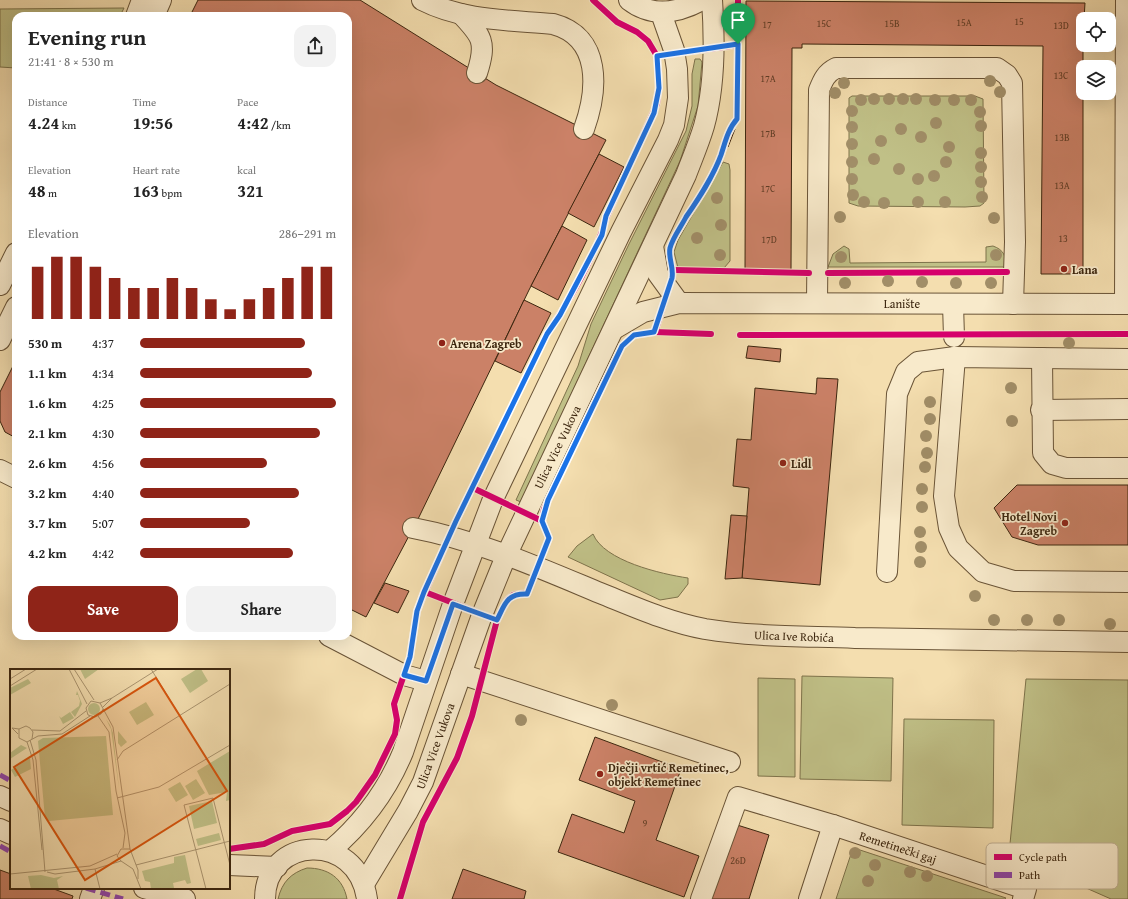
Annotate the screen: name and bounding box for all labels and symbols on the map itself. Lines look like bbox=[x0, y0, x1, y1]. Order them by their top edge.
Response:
pin bbox=[721, 3, 755, 44]
house number: 15 bbox=[1014, 14, 1024, 29]
house number: 15A bbox=[956, 15, 972, 30]
house number: 15C bbox=[816, 16, 832, 31]
house number: 15B bbox=[884, 16, 900, 31]
house number: 17 bbox=[762, 17, 772, 32]
house number: 13D bbox=[1053, 18, 1069, 33]
house number: 13C bbox=[1053, 68, 1069, 83]
house number: 17A bbox=[760, 71, 776, 86]
house number: 17B bbox=[760, 126, 776, 141]
house number: 13B bbox=[1054, 130, 1070, 145]
house number: 13A bbox=[1054, 178, 1070, 193]
house number: 17C bbox=[760, 181, 776, 196]
house number: 13 bbox=[1058, 231, 1068, 246]
house number: 17D bbox=[761, 232, 777, 247]
place label: Lana bbox=[1072, 261, 1098, 278]
marker: Lana bbox=[1059, 264, 1069, 274]
street label: Lanište bbox=[884, 295, 920, 312]
place label: Arena Zagreb bbox=[450, 335, 522, 352]
marker: Arena Zagreb bbox=[437, 338, 447, 348]
street label: Ulica Vice Vukova bbox=[530, 402, 585, 491]
place label: Lidl bbox=[791, 455, 812, 472]
marker: Lidl bbox=[778, 458, 788, 468]
place label: Hotel Novi Zagreb bbox=[1001, 508, 1057, 539]
marker: Hotel Novi Zagreb bbox=[1060, 518, 1070, 528]
street label: Ulica Ive Robića bbox=[754, 626, 834, 646]
inset map bbox=[10, 669, 230, 889]
street label: Ulica Vice Vukova bbox=[412, 700, 459, 791]
place label: Dječji vrtić Remetinec, objekt Remetinec bbox=[608, 759, 729, 790]
marker: Dječji vrtić Remetinec, objekt Remetinec bbox=[595, 769, 605, 779]
house number: 9 bbox=[643, 816, 648, 831]
street label: Remetinečki gaj bbox=[857, 827, 939, 867]
legend bbox=[986, 843, 1118, 889]
text: Cycle path bbox=[1019, 849, 1068, 865]
house number: 26D bbox=[730, 853, 746, 868]
text: Path bbox=[1019, 867, 1041, 883]

